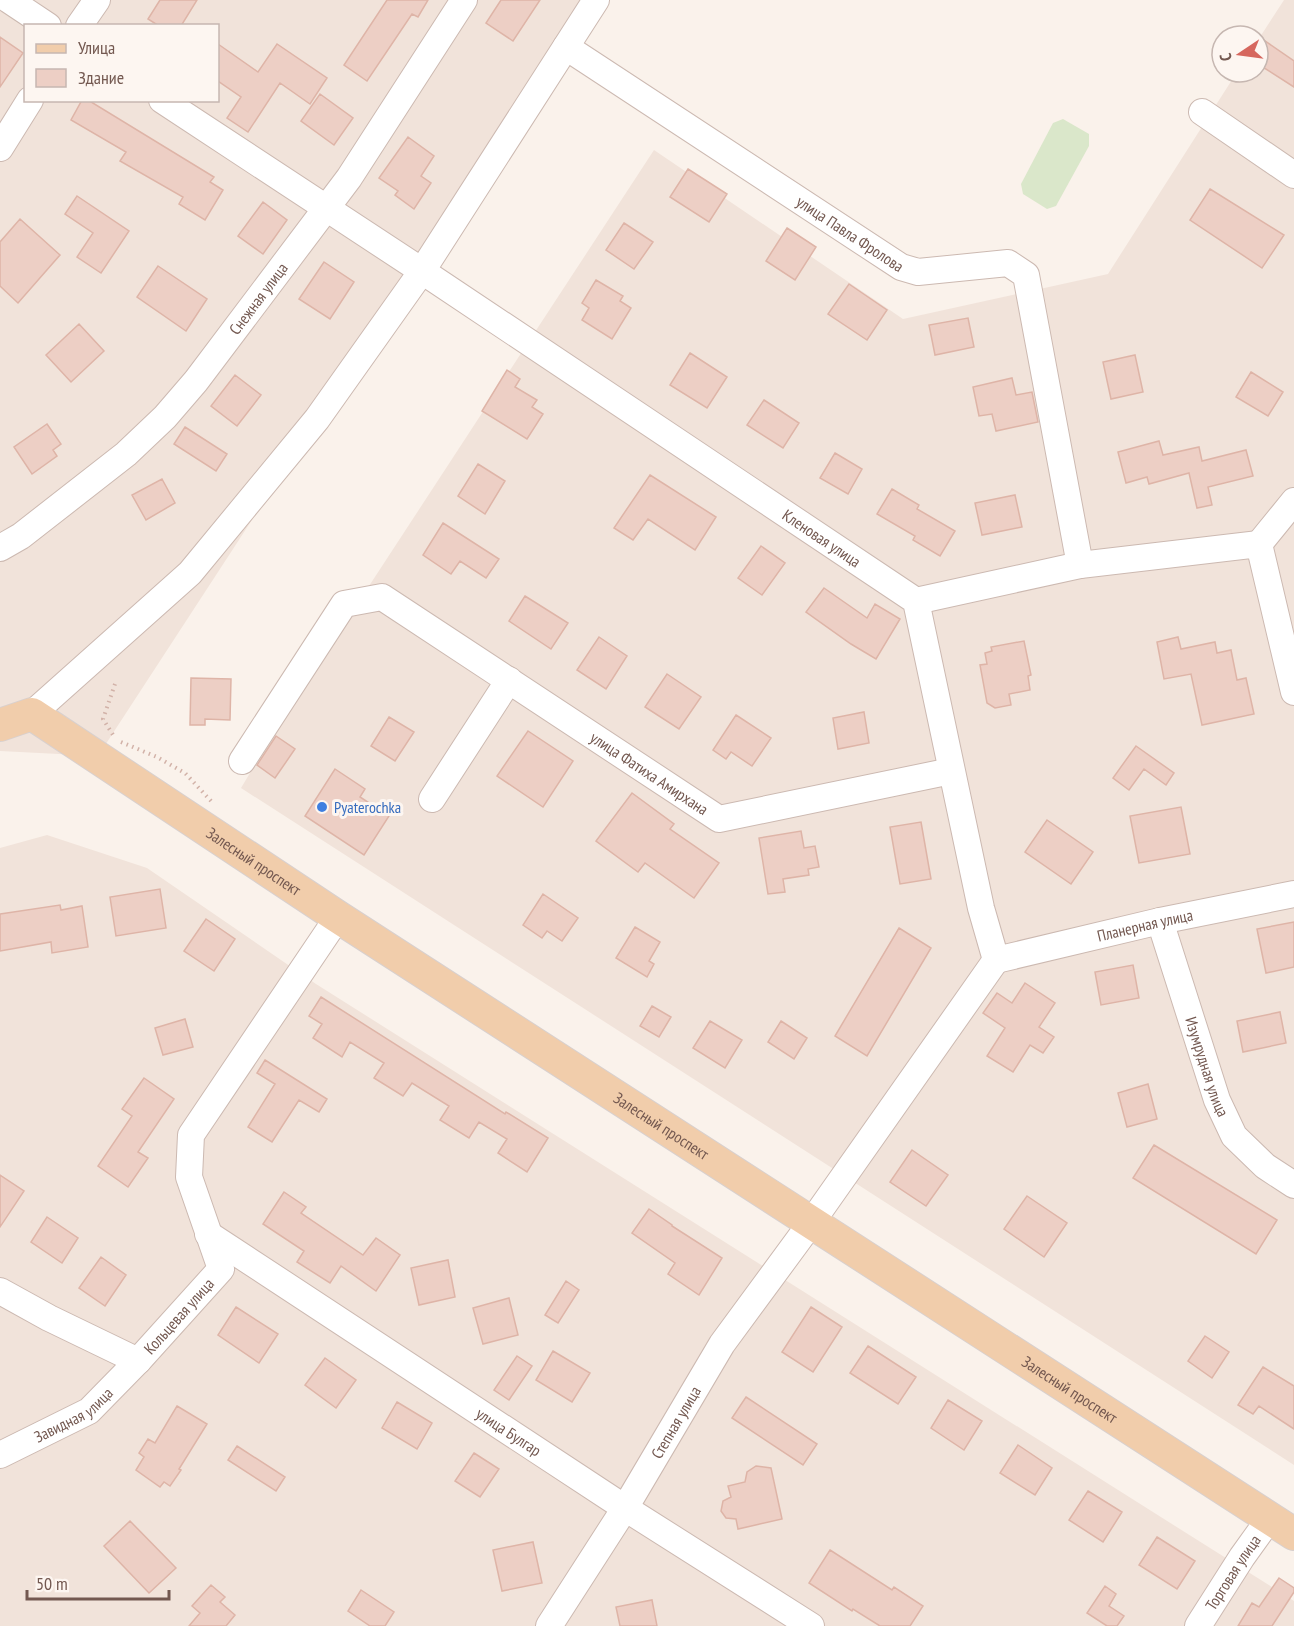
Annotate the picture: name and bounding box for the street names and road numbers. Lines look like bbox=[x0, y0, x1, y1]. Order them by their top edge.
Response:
street label: улица Павла Фролова bbox=[793, 191, 908, 276]
street label: Снежная улица bbox=[225, 258, 292, 338]
street label: Кленовая улица bbox=[779, 505, 865, 571]
street label: улица Фатиха Амирхана bbox=[587, 727, 712, 819]
street label: Залесный проспект bbox=[203, 823, 306, 900]
street label: Планерная улица bbox=[1095, 905, 1195, 946]
street label: Изумрудная улица bbox=[1181, 1014, 1233, 1120]
street label: Залесный проспект bbox=[610, 1088, 714, 1164]
street label: Кольцевая улица bbox=[139, 1274, 218, 1358]
street label: Залесный проспект bbox=[1018, 1351, 1122, 1428]
street label: Степная улица bbox=[647, 1382, 705, 1462]
street label: Завидная улица bbox=[31, 1383, 117, 1447]
street label: улица Булгар bbox=[473, 1403, 545, 1460]
street label: Торговая улица bbox=[1201, 1531, 1265, 1614]

